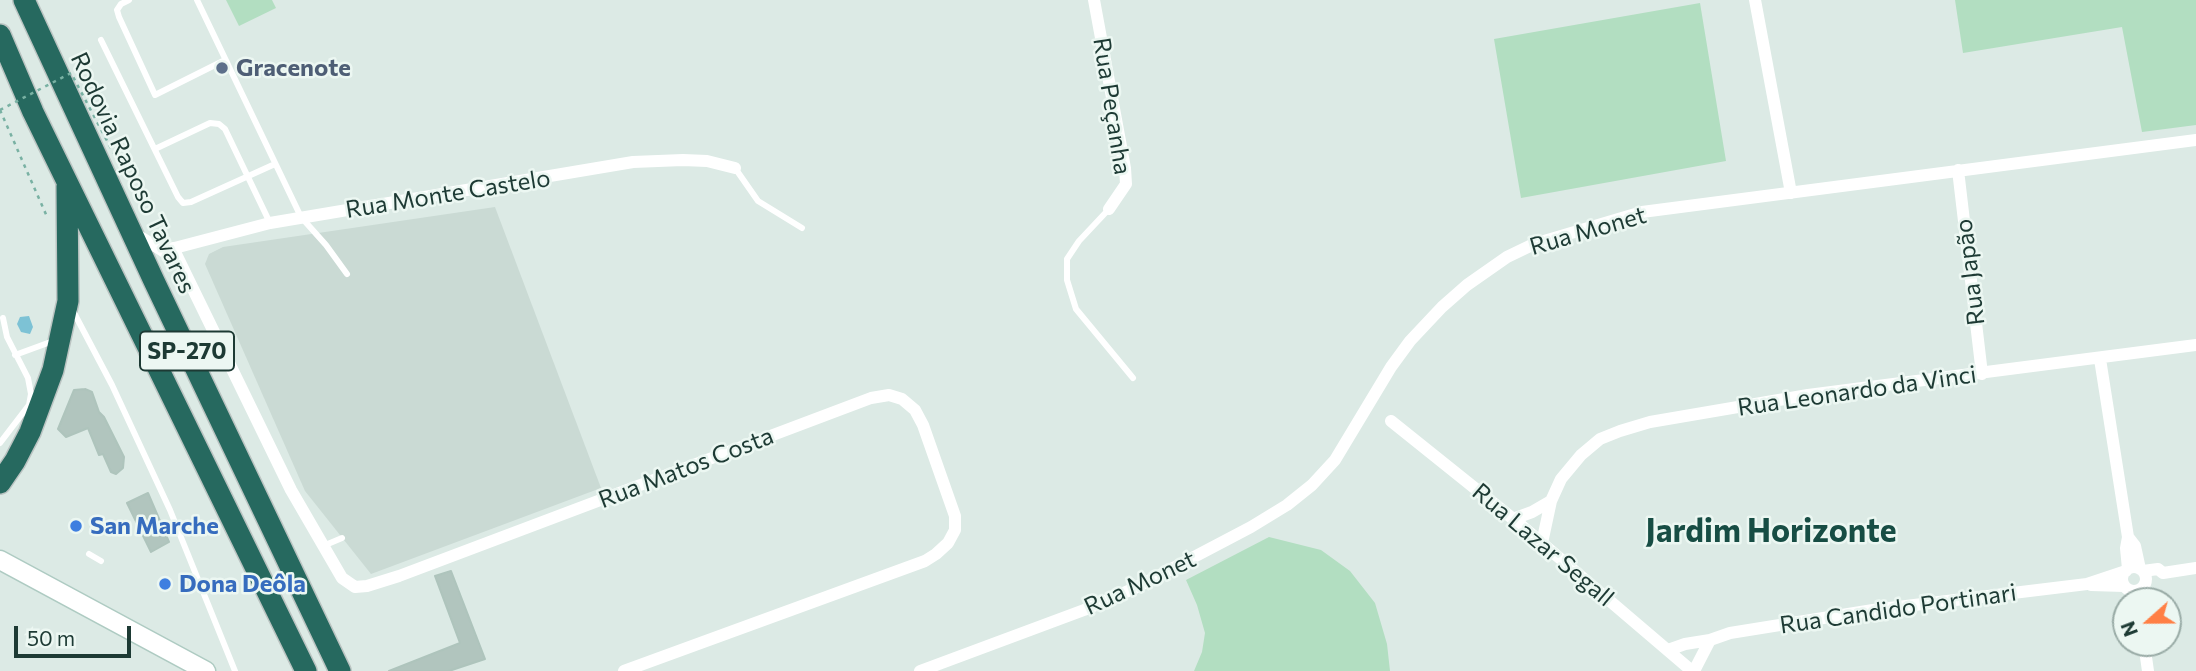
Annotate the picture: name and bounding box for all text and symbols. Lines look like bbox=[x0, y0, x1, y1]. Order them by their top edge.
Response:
street label: Rua Peçanha bbox=[1087, 35, 1137, 177]
street label: Rodovia Raposo Tavares bbox=[64, 48, 202, 298]
place label: Gracenote bbox=[236, 54, 351, 82]
marker: Gracenote bbox=[214, 60, 230, 76]
street label: Rua Monte Castelo bbox=[344, 164, 552, 224]
street label: Rua Monet bbox=[1526, 201, 1650, 261]
street label: Rua Japão bbox=[1949, 217, 1991, 327]
road number: SP-270 bbox=[140, 332, 234, 370]
street label: Rua Leonardo da Vinci bbox=[1736, 360, 1978, 422]
street label: Rua Matos Costa bbox=[595, 421, 777, 515]
street label: Rua Lazar Segall bbox=[1466, 477, 1620, 613]
place label: San Marche bbox=[90, 512, 219, 540]
district label: Jardim Horizonte bbox=[1645, 512, 1897, 550]
marker: San Marche bbox=[68, 518, 84, 534]
street label: Rua Monet bbox=[1080, 545, 1200, 621]
place label: Dona Deôla bbox=[179, 570, 306, 598]
marker: Dona Deôla bbox=[157, 576, 173, 592]
street label: Rua Candido Portinari bbox=[1778, 578, 2018, 640]
north arrow bbox=[2112, 587, 2182, 657]
scale bar bbox=[18, 612, 135, 656]
text: N bbox=[2116, 618, 2142, 640]
text: 50 m bbox=[27, 625, 75, 650]

